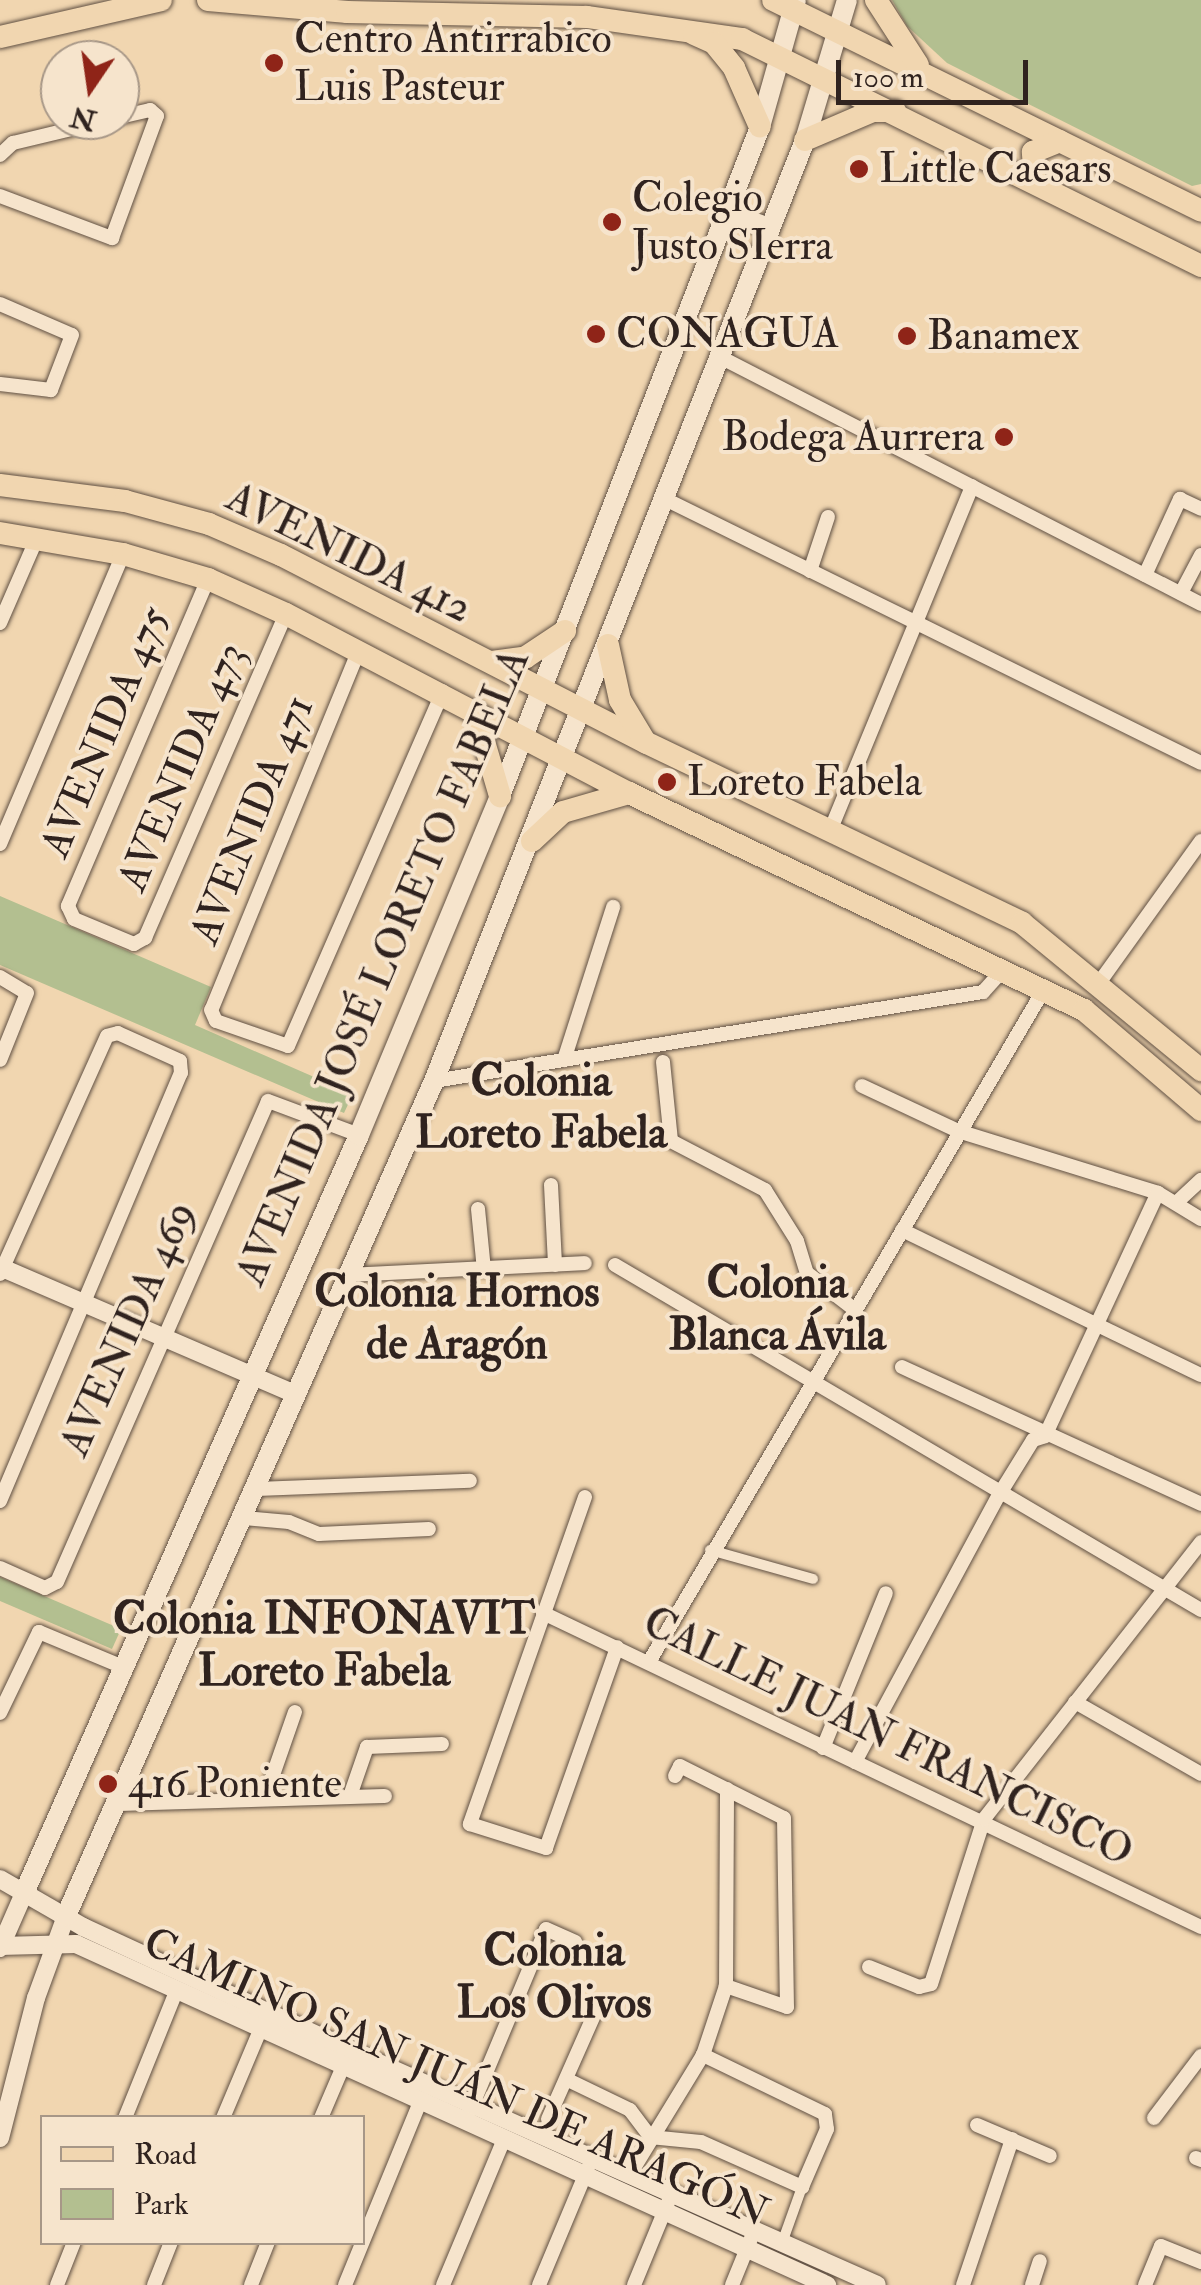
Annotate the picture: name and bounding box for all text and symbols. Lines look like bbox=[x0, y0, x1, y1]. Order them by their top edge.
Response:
place label: Centro Antirrabico Luis Pasteur bbox=[294, 14, 612, 112]
north arrow bbox=[40, 40, 140, 140]
scale bar bbox=[841, 40, 1034, 102]
marker: Centro Antirrabico Luis Pasteur bbox=[263, 52, 285, 74]
text: 100 m bbox=[853, 59, 924, 96]
text: N bbox=[67, 98, 100, 138]
place label: Little Caesars bbox=[879, 144, 1112, 194]
marker: Little Caesars bbox=[848, 158, 870, 180]
place label: Colegio Justo SIerra bbox=[632, 173, 833, 272]
marker: Colegio Justo SIerra bbox=[601, 211, 623, 233]
place label: CONAGUA bbox=[616, 309, 839, 359]
place label: Banamex bbox=[927, 311, 1079, 361]
marker: CONAGUA bbox=[585, 323, 607, 345]
marker: Banamex bbox=[896, 325, 918, 347]
place label: Bodega Aurrera bbox=[721, 412, 984, 462]
marker: Bodega Aurrera bbox=[993, 426, 1015, 448]
street label: AVENIDA 412 bbox=[218, 472, 480, 634]
street label: AVENIDA 475 bbox=[30, 599, 180, 865]
street label: AVENIDA 473 bbox=[107, 635, 257, 899]
street label: AVENIDA JOSÉ LORETO FABELA bbox=[226, 641, 540, 1293]
street label: AVENIDA 471 bbox=[179, 688, 325, 952]
place label: Loreto Fabela bbox=[687, 757, 922, 807]
marker: Loreto Fabela bbox=[656, 771, 678, 793]
district label: Colonia Loreto Fabela bbox=[415, 1055, 667, 1161]
street label: AVENIDA 469 bbox=[49, 1194, 207, 1464]
district label: Colonia Blanca Ávila bbox=[668, 1257, 886, 1363]
district label: Colonia Hornos de Aragón bbox=[314, 1266, 600, 1372]
district label: Colonia INFONAVIT Loreto Fabela bbox=[113, 1593, 535, 1699]
street label: CALLE JUAN FRANCISCO bbox=[635, 1596, 1141, 1878]
place label: 416 Poniente bbox=[128, 1759, 342, 1809]
marker: 416 Poniente bbox=[97, 1773, 119, 1795]
street label: CAMINO SAN JUÁN DE ARAGÓN bbox=[136, 1917, 776, 2239]
district label: Colonia Los Olivos bbox=[456, 1925, 652, 2031]
legend bbox=[40, 2115, 365, 2245]
text: Road bbox=[134, 2136, 197, 2173]
text: Park bbox=[134, 2186, 189, 2223]

